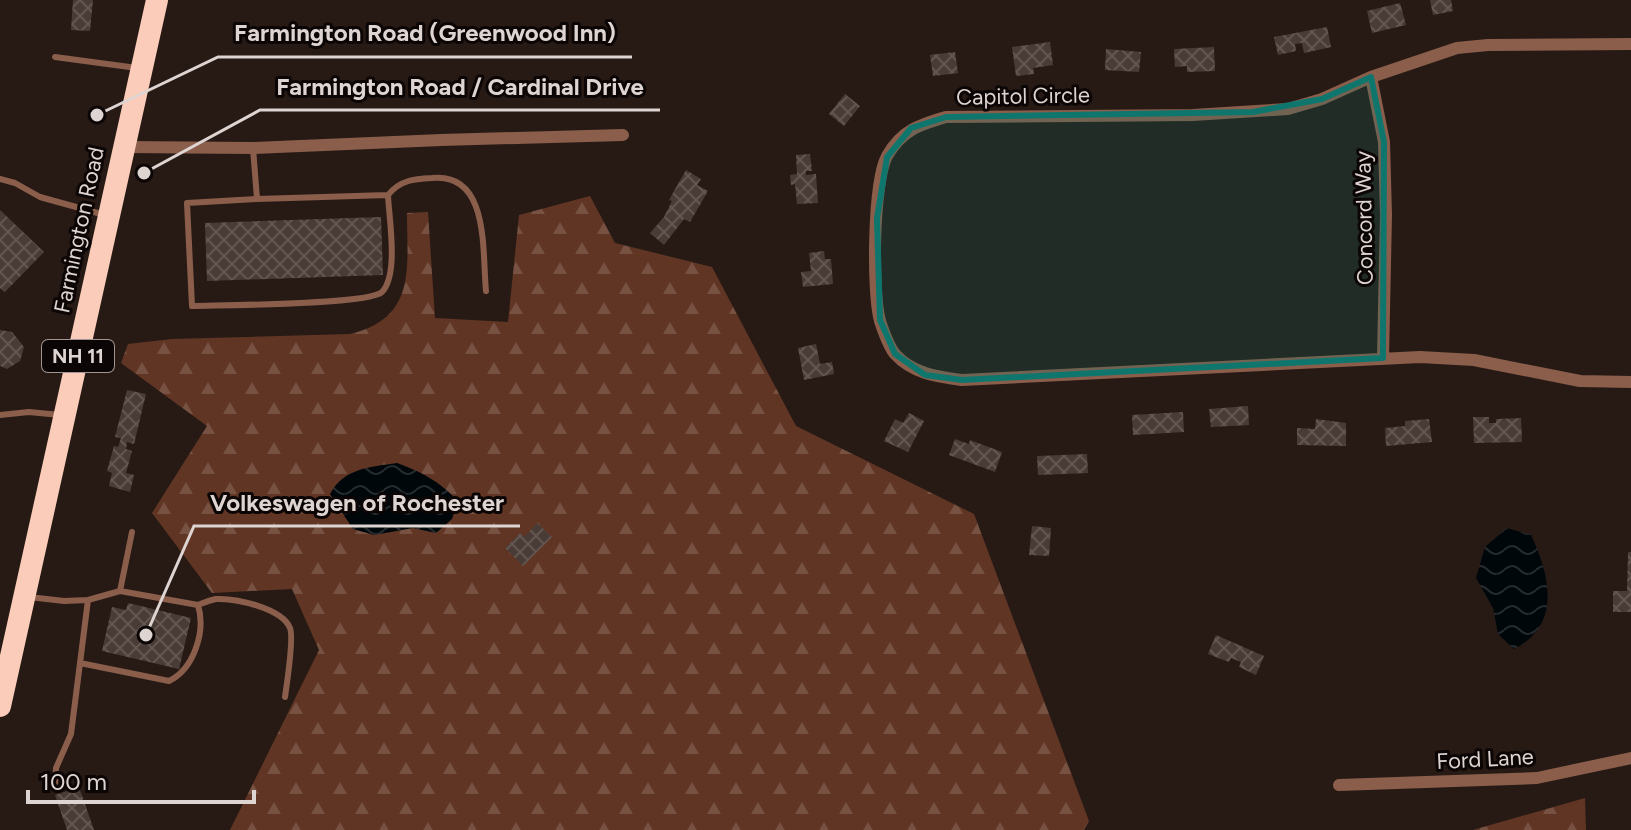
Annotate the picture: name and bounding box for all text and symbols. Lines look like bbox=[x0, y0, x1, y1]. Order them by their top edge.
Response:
callout: Farmington Road (Greenwood Inn) bbox=[218, 9, 632, 57]
text: Farmington Road (Greenwood Inn) bbox=[234, 18, 616, 47]
callout: Farmington Road / Cardinal Drive bbox=[260, 62, 660, 110]
text: Farmington Road / Cardinal Drive bbox=[276, 72, 644, 101]
street label: Capitol Circle bbox=[956, 81, 1090, 111]
street label: Farmington Road bbox=[48, 145, 110, 315]
street label: Concord Way bbox=[1349, 150, 1379, 285]
road number: NH 11 bbox=[42, 340, 114, 372]
callout: Volkeswagen of Rochester bbox=[194, 478, 520, 526]
text: Volkeswagen of Rochester bbox=[210, 488, 504, 517]
street label: Ford Lane bbox=[1436, 743, 1534, 775]
scale bar bbox=[28, 754, 254, 804]
text: 100 m bbox=[40, 767, 107, 796]

